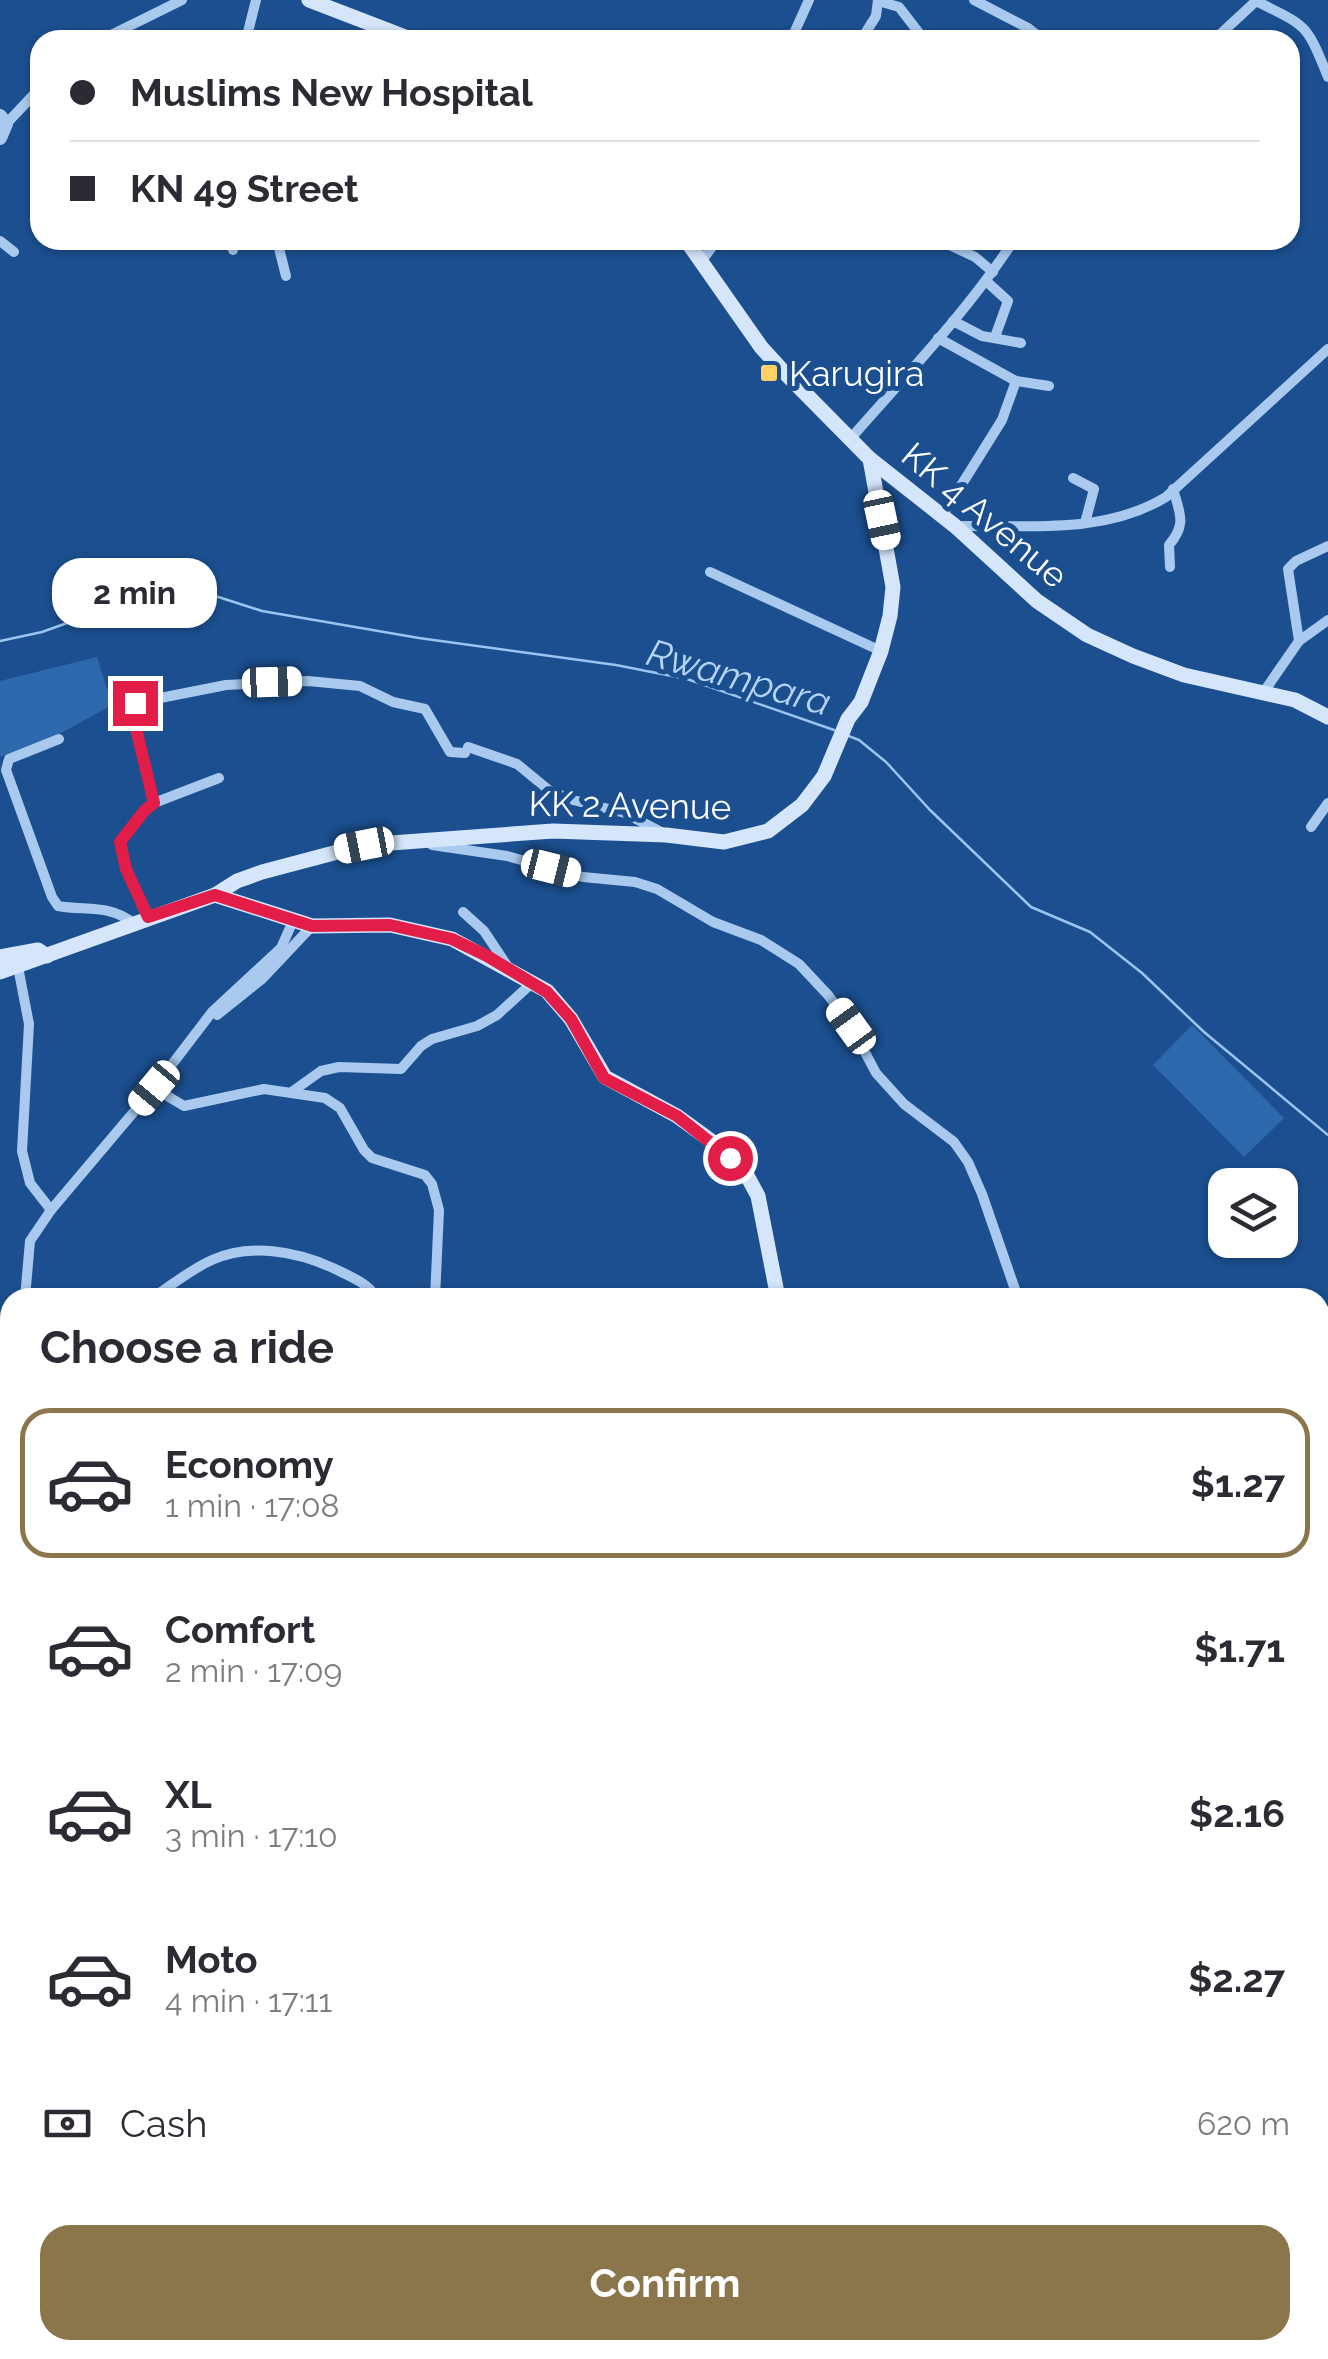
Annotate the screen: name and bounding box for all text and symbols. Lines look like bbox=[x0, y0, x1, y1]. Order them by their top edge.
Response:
text: Muslims New Hospital bbox=[130, 70, 533, 115]
text: KN 49 Street bbox=[130, 166, 359, 211]
place label: Karugira bbox=[789, 353, 924, 394]
marker: Karugira bbox=[758, 362, 780, 384]
street label: KK 4 Avenue bbox=[894, 434, 1076, 596]
car bbox=[861, 488, 903, 552]
callout: 2 min bbox=[52, 558, 218, 628]
text: 2 min bbox=[93, 574, 176, 611]
water label: Rwampara bbox=[642, 629, 836, 725]
car bbox=[241, 666, 303, 698]
route end bbox=[113, 681, 158, 726]
street label: KK 2 Avenue bbox=[528, 783, 732, 827]
car bbox=[332, 825, 396, 865]
car bbox=[518, 846, 584, 890]
car bbox=[821, 993, 881, 1059]
car bbox=[123, 1055, 185, 1121]
route start bbox=[708, 1136, 753, 1181]
map controls bbox=[1208, 1168, 1298, 1258]
button: layers bbox=[1208, 1168, 1298, 1258]
text: Choose a ride bbox=[40, 1321, 334, 1374]
icon: car bbox=[45, 1438, 135, 1528]
text: Economy bbox=[165, 1442, 334, 1487]
text: $1.27 bbox=[1191, 1461, 1285, 1506]
text: 1 min · 17:08 bbox=[165, 1487, 340, 1524]
icon: car bbox=[45, 1603, 135, 1693]
text: Comfort bbox=[165, 1607, 315, 1652]
text: $1.71 bbox=[1194, 1626, 1285, 1671]
text: 2 min · 17:09 bbox=[165, 1652, 342, 1689]
icon: car bbox=[45, 1768, 135, 1858]
text: XL bbox=[165, 1772, 212, 1817]
text: $2.16 bbox=[1189, 1791, 1285, 1836]
text: 3 min · 17:10 bbox=[165, 1817, 338, 1854]
icon: car bbox=[45, 1933, 135, 2023]
text: Moto bbox=[165, 1937, 258, 1982]
text: $2.27 bbox=[1188, 1956, 1285, 2001]
text: 4 min · 17:11 bbox=[165, 1982, 332, 2019]
icon: cash bbox=[40, 2096, 95, 2151]
text: Cash bbox=[120, 2101, 207, 2146]
text: 620 m bbox=[1197, 2105, 1290, 2142]
button: Confirm bbox=[40, 2225, 1290, 2340]

